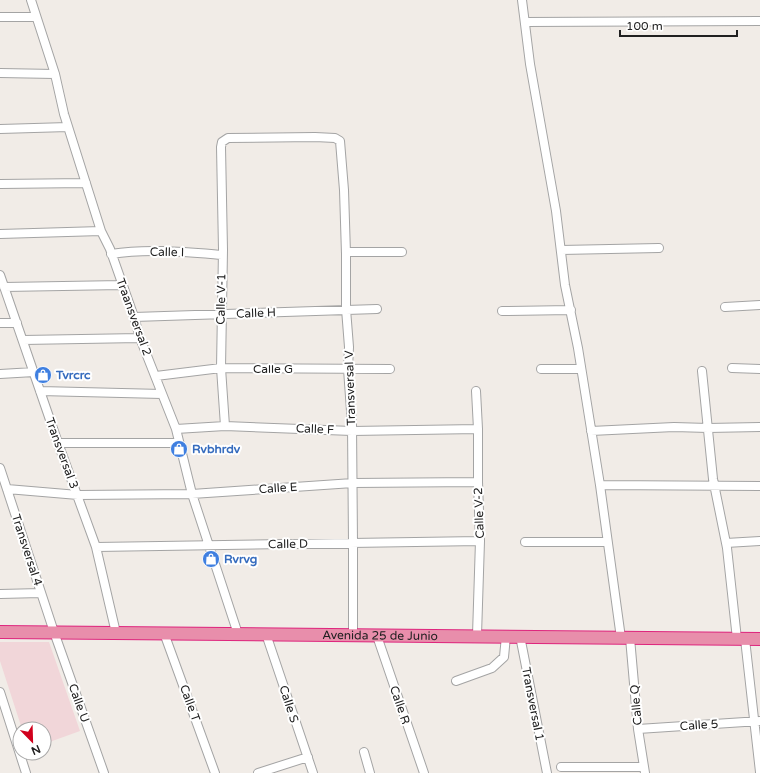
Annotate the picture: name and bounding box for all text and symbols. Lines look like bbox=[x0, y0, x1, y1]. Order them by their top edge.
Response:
scale bar bbox=[620, 12, 737, 38]
text: 100 m bbox=[626, 19, 663, 33]
street label: Calle I bbox=[150, 245, 184, 259]
street label: Calle V-1 bbox=[214, 273, 228, 325]
street label: Traansversal 2 bbox=[113, 276, 155, 358]
street label: Calle H bbox=[236, 305, 276, 321]
street label: Transversal V bbox=[342, 349, 358, 426]
street label: Calle G bbox=[253, 362, 293, 376]
shop icon: Tvrcrc bbox=[33, 365, 53, 385]
place label: Tvrcrc bbox=[55, 368, 91, 382]
street label: Transversal 3 bbox=[43, 415, 81, 491]
street label: Calle F bbox=[296, 421, 334, 437]
shop icon: Rvbhrdv bbox=[169, 439, 189, 459]
place label: Rvbhrdv bbox=[192, 442, 241, 456]
street label: Calle E bbox=[258, 480, 298, 496]
street label: Calle V-2 bbox=[471, 487, 487, 539]
street label: Transversal 4 bbox=[9, 512, 45, 588]
street label: Calle D bbox=[268, 537, 308, 551]
shop icon: Rvrvg bbox=[201, 549, 221, 569]
place label: Rvrvg bbox=[224, 552, 257, 567]
street label: Avenida 25 de Junio bbox=[322, 628, 438, 643]
street label: Transversal 1 bbox=[519, 666, 547, 742]
street label: Calle U bbox=[66, 682, 92, 724]
street label: Calle T bbox=[177, 683, 203, 724]
street label: Calle S bbox=[276, 684, 302, 724]
street label: Calle R bbox=[387, 684, 413, 726]
street label: Calle Q bbox=[627, 684, 645, 726]
street label: Calle 5 bbox=[679, 717, 719, 733]
north arrow bbox=[12, 721, 52, 761]
text: N bbox=[29, 742, 42, 757]

